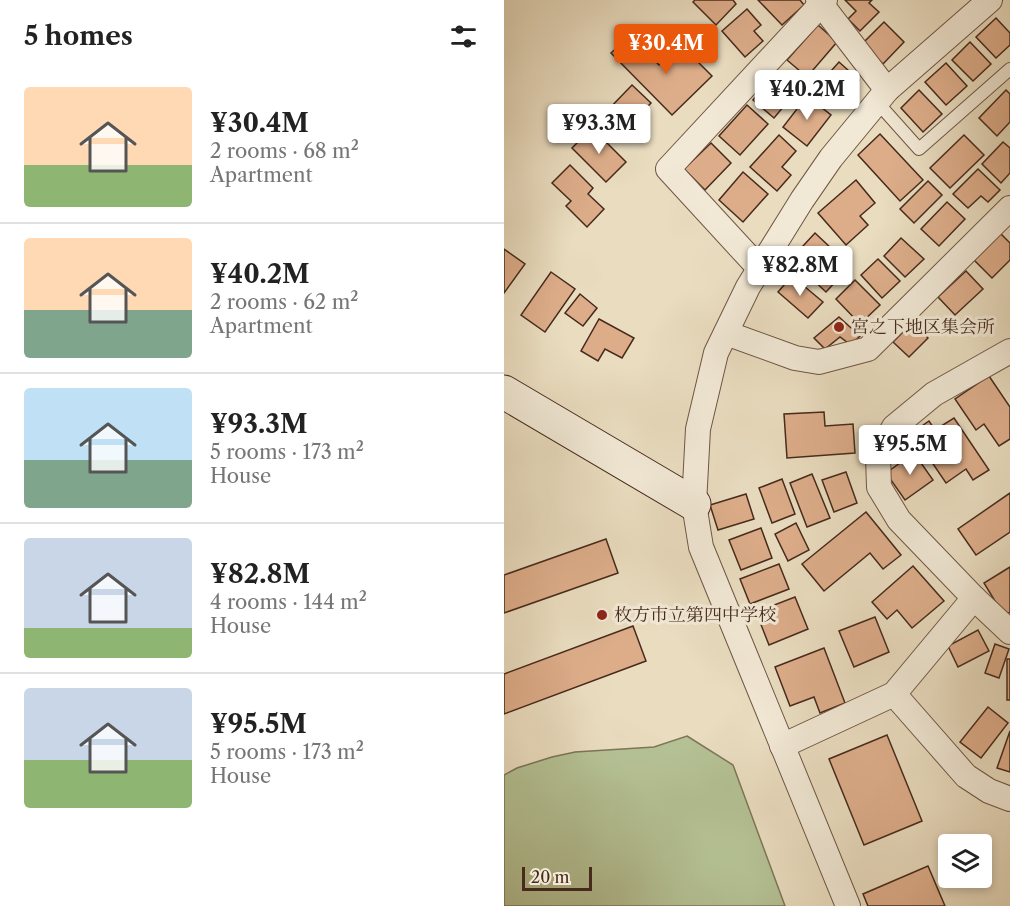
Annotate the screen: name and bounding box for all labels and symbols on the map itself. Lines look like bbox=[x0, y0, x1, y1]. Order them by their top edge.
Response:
pin: ¥30.4M bbox=[617, 24, 715, 75]
pin: ¥40.2M bbox=[758, 70, 856, 121]
pin: ¥93.3M bbox=[550, 104, 648, 155]
pin: ¥82.8M bbox=[751, 246, 849, 297]
place label: 宮之下地区集会所 bbox=[851, 316, 995, 338]
marker: 宮之下地区集会所 bbox=[832, 320, 846, 334]
pin: ¥95.5M bbox=[861, 425, 959, 476]
place label: 枚方市立第四中学校 bbox=[614, 604, 776, 626]
marker: 枚方市立第四中学校 bbox=[595, 608, 609, 622]
scale bar bbox=[522, 864, 592, 892]

